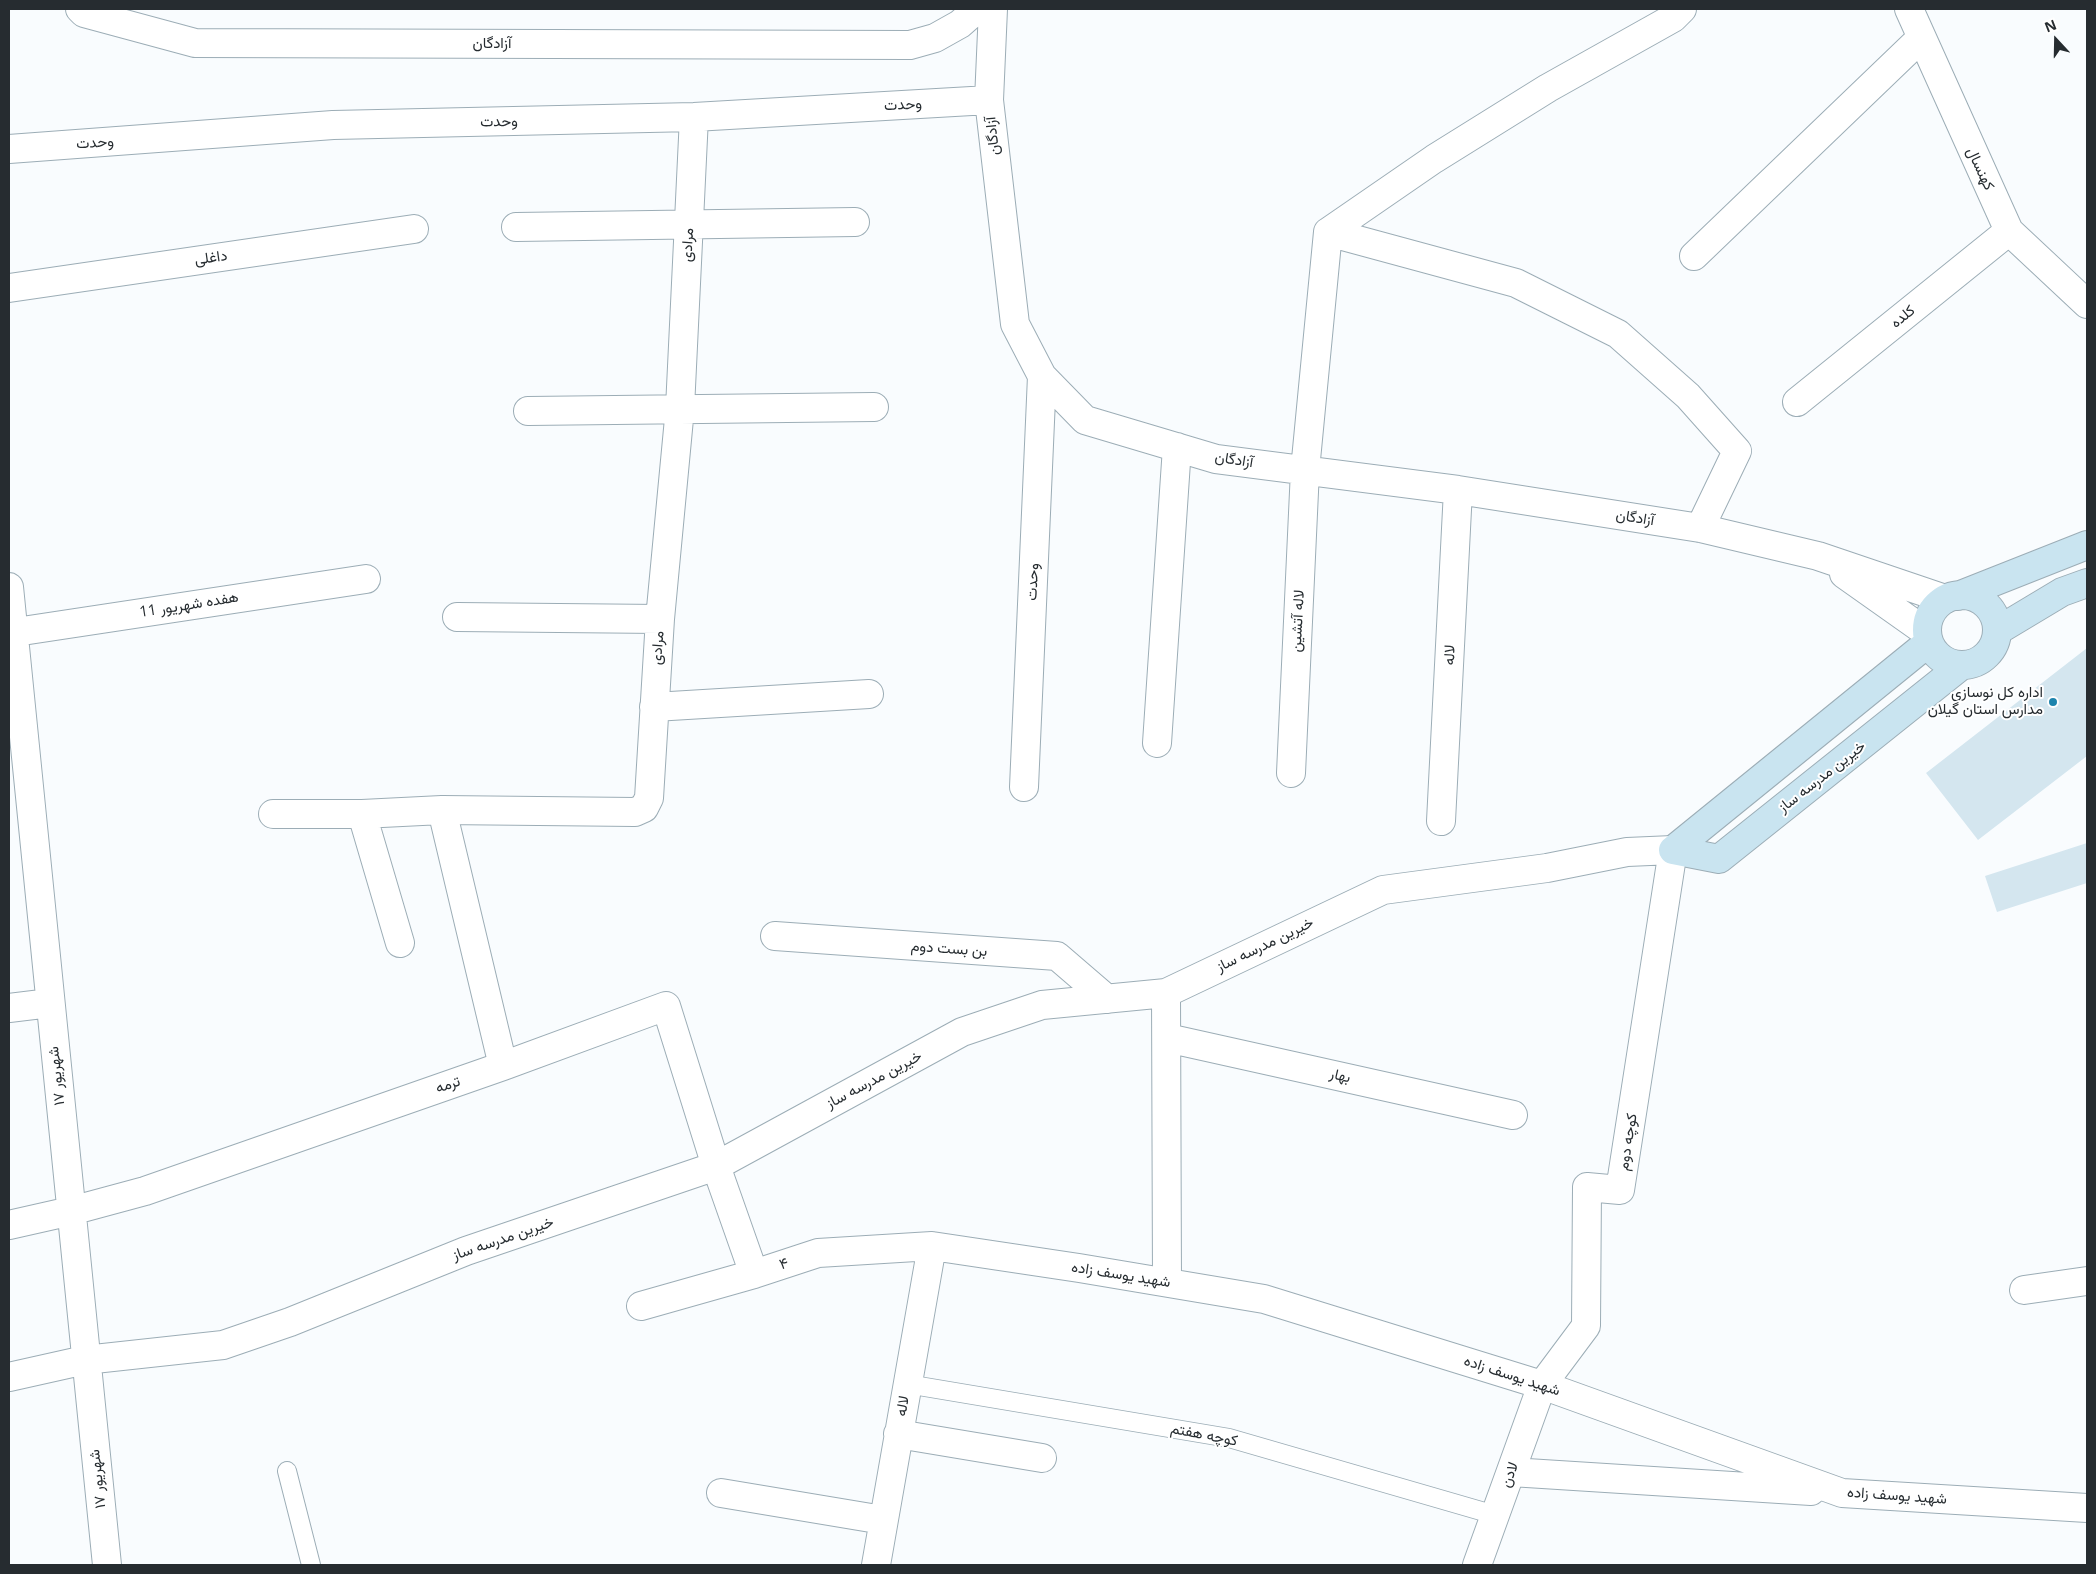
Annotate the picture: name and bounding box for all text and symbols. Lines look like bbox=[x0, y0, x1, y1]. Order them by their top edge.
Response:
north arrow bbox=[2031, 15, 2081, 65]
text: N bbox=[2042, 15, 2059, 36]
street label: آزادگان bbox=[473, 35, 511, 53]
street label: وحدت bbox=[884, 95, 922, 115]
street label: وحدت bbox=[480, 113, 518, 131]
street label: آزادگان bbox=[982, 116, 1004, 156]
street label: وحدت bbox=[76, 133, 114, 153]
street label: کهنسال bbox=[1962, 145, 1998, 193]
street label: مرادی bbox=[678, 228, 698, 262]
street label: داغلی bbox=[193, 247, 229, 269]
street label: کلده bbox=[1887, 302, 1919, 332]
street label: آزادگان bbox=[1213, 448, 1255, 472]
street label: آزادگان bbox=[1614, 506, 1656, 530]
street label: وحدت bbox=[1023, 563, 1043, 601]
street label: هفده شهریور 11 bbox=[138, 588, 240, 622]
street label: لاله آتشین bbox=[1287, 589, 1309, 653]
street label: مرادی bbox=[648, 630, 668, 666]
street label: لاله bbox=[1440, 644, 1460, 666]
place label: اداره کل نوسازی مدارس استان گیلان bbox=[1928, 684, 2043, 719]
marker: اداره کل نوسازی مدارس استان گیلان bbox=[2047, 696, 2059, 708]
street label: خیرین مدرسه ساز bbox=[1775, 737, 1869, 817]
street label: خیرین مدرسه ساز bbox=[1213, 914, 1317, 976]
street label: بن بست دوم bbox=[910, 937, 988, 961]
street label: ۱۷ شهریور bbox=[45, 1046, 69, 1106]
street label: خیرین مدرسه ساز bbox=[823, 1047, 925, 1113]
street label: بهار bbox=[1328, 1065, 1352, 1087]
street label: ترمه bbox=[433, 1072, 463, 1098]
street label: کوچه دوم bbox=[1615, 1112, 1641, 1172]
street label: خیرین مدرسه ساز bbox=[450, 1213, 556, 1265]
street label: ۴ bbox=[777, 1254, 791, 1274]
street label: شهید یوسف زاده bbox=[1070, 1258, 1172, 1292]
street label: شهید یوسف زاده bbox=[1462, 1352, 1562, 1400]
street label: لاله bbox=[892, 1394, 914, 1418]
street label: کوچه هفتم bbox=[1169, 1420, 1239, 1450]
street label: ۱۷ شهریور bbox=[86, 1449, 110, 1509]
street label: لادن bbox=[1497, 1460, 1523, 1490]
street label: شهید یوسف زاده bbox=[1846, 1484, 1948, 1508]

